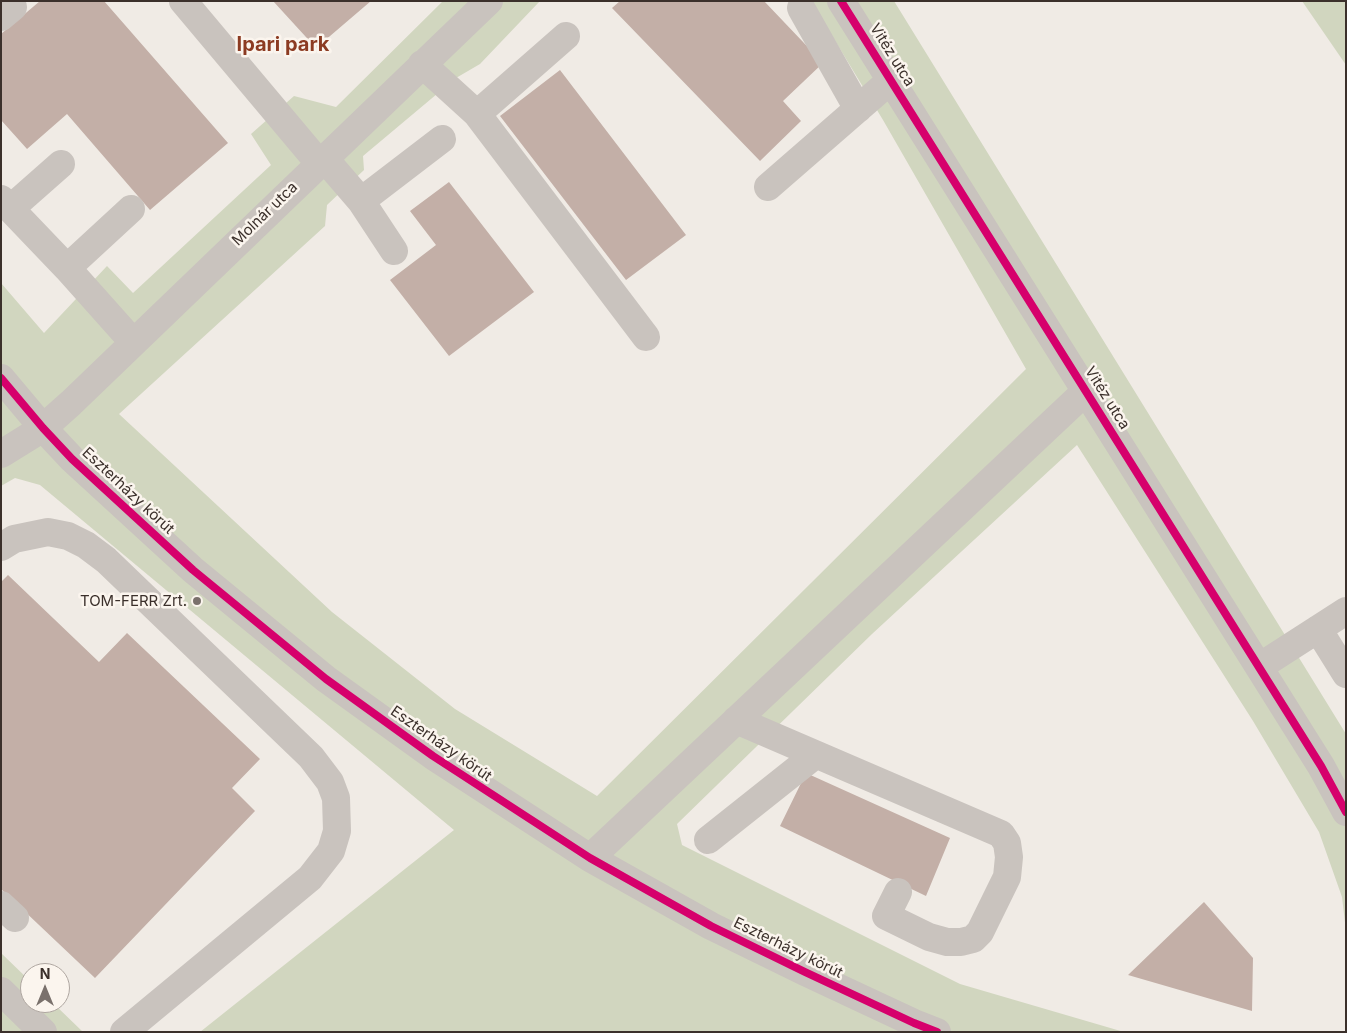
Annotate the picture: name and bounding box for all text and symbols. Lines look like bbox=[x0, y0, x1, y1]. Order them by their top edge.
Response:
street label: Vitéz utca bbox=[866, 20, 918, 90]
district label: Ipari park bbox=[237, 33, 329, 57]
street label: Molnár utca bbox=[229, 178, 301, 250]
street label: Vitéz utca bbox=[1081, 363, 1133, 433]
street label: Eszterházy körút bbox=[78, 444, 178, 538]
place label: TOM-FERR Zrt. bbox=[80, 592, 187, 610]
marker: TOM-FERR Zrt. bbox=[191, 595, 203, 607]
street label: Eszterházy körút bbox=[387, 702, 495, 786]
street label: Eszterházy körút bbox=[731, 914, 845, 982]
north arrow bbox=[20, 963, 70, 1013]
text: N bbox=[40, 965, 50, 982]

